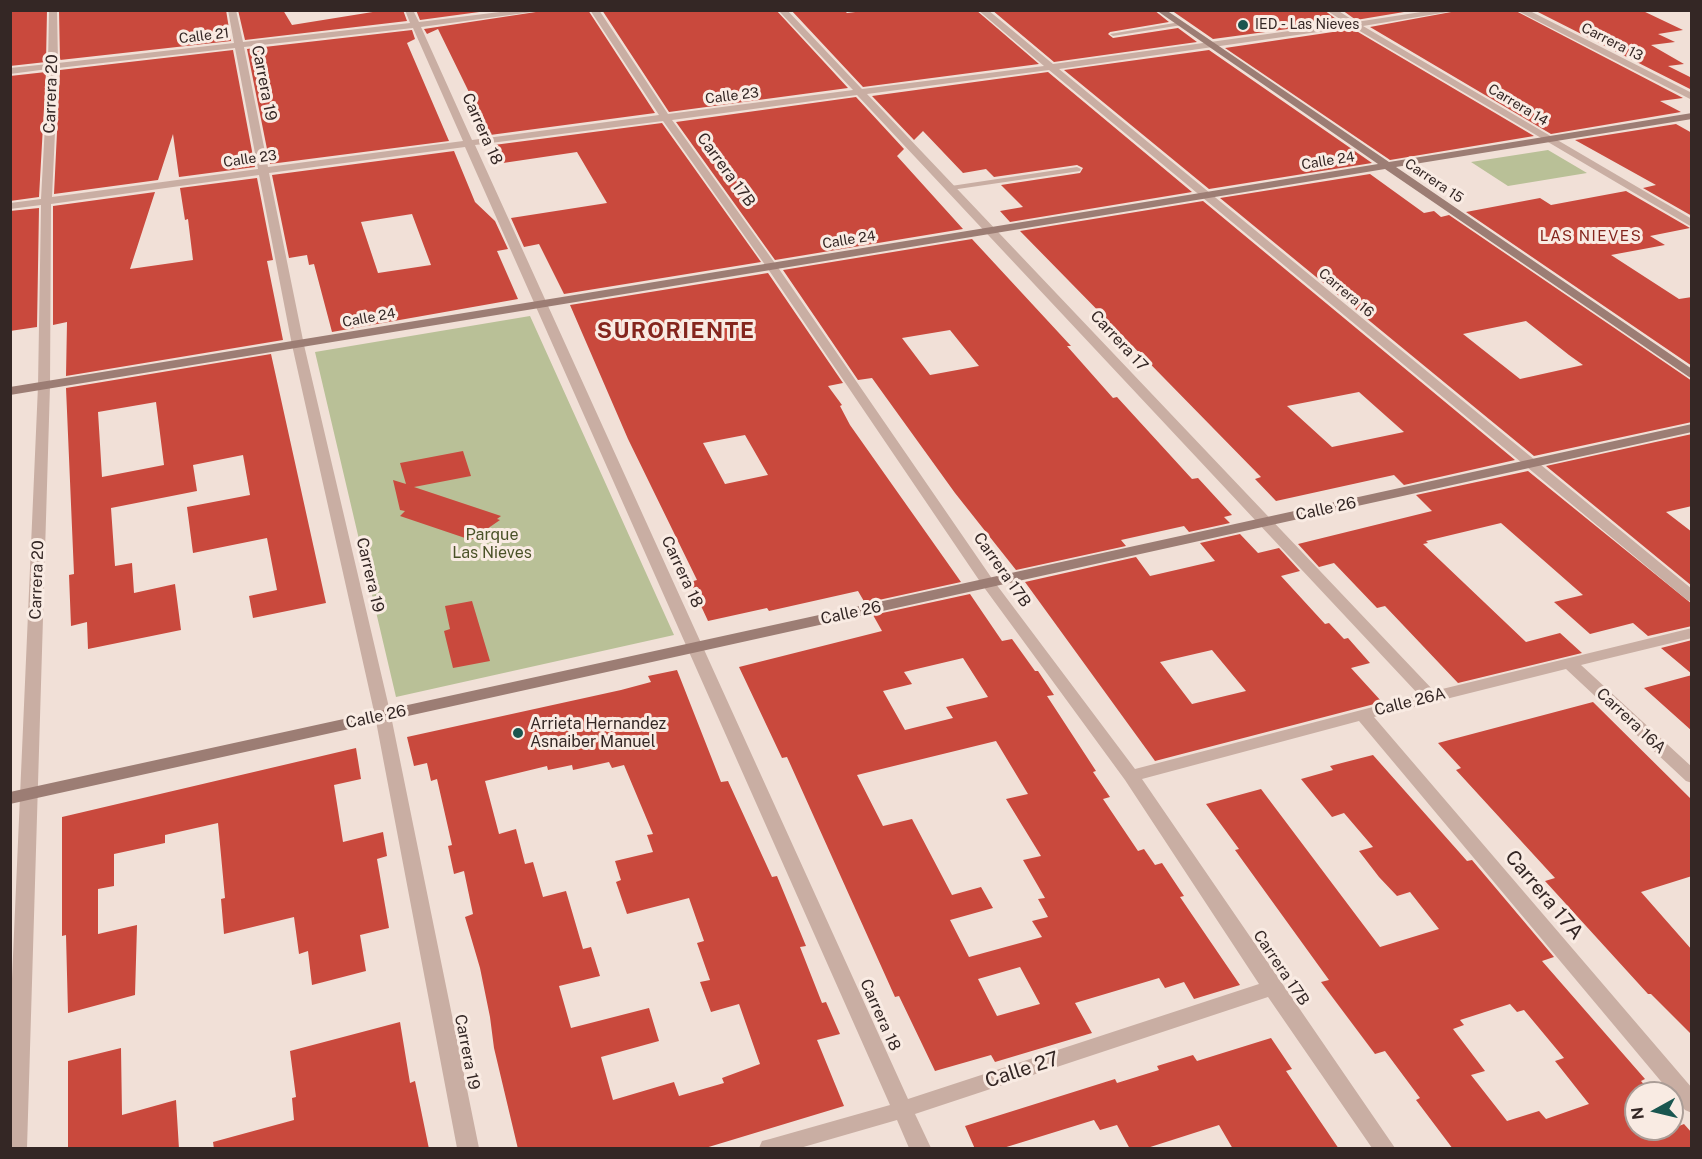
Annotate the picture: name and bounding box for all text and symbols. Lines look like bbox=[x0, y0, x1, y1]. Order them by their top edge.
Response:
place label: IED - Las Nieves bbox=[1255, 17, 1359, 33]
marker: IED - Las Nieves bbox=[1236, 18, 1250, 32]
street label: Carrera 13 bbox=[1578, 19, 1646, 65]
street label: Calle 21 bbox=[178, 25, 230, 47]
street label: Carrera 19 bbox=[247, 44, 281, 122]
street label: Carrera 20 bbox=[40, 54, 62, 134]
street label: Carrera 14 bbox=[1485, 81, 1551, 129]
street label: Calle 23 bbox=[704, 84, 760, 108]
street label: Carrera 18 bbox=[458, 90, 506, 168]
street label: Carrera 17B bbox=[693, 129, 759, 211]
street label: Calle 23 bbox=[222, 147, 278, 171]
street label: Calle 24 bbox=[1300, 149, 1356, 173]
street label: Carrera 15 bbox=[1401, 155, 1467, 207]
district label: LAS NIEVES bbox=[1540, 227, 1642, 245]
street label: Calle 24 bbox=[821, 228, 877, 252]
street label: Carrera 16 bbox=[1315, 265, 1377, 321]
street label: Calle 24 bbox=[341, 305, 397, 331]
street label: Carrera 17 bbox=[1086, 307, 1152, 375]
district label: SURORIENTE bbox=[597, 318, 755, 344]
street label: Calle 26 bbox=[1294, 493, 1358, 525]
park label: Parque Las Nieves bbox=[452, 525, 532, 563]
street label: Carrera 17B bbox=[969, 529, 1035, 611]
street label: Carrera 18 bbox=[657, 533, 707, 611]
street label: Carrera 19 bbox=[352, 536, 388, 614]
street label: Carrera 20 bbox=[26, 540, 48, 620]
street label: Calle 26 bbox=[819, 597, 883, 629]
street label: Calle 26A bbox=[1372, 684, 1448, 720]
street label: Carrera 16A bbox=[1592, 684, 1670, 758]
street label: Calle 26 bbox=[344, 701, 408, 733]
place label: Arrieta Hernandez Asnaiber Manuel bbox=[530, 714, 666, 752]
marker: Arrieta Hernandez Asnaiber Manuel bbox=[511, 726, 525, 740]
street label: Carrera 17A bbox=[1500, 845, 1588, 945]
street label: Carrera 17B bbox=[1249, 927, 1313, 1009]
street label: Carrera 18 bbox=[856, 976, 904, 1054]
street label: Carrera 19 bbox=[450, 1013, 484, 1091]
street label: Calle 27 bbox=[982, 1047, 1062, 1093]
north arrow bbox=[1624, 1081, 1684, 1141]
text: N bbox=[1627, 1106, 1648, 1121]

